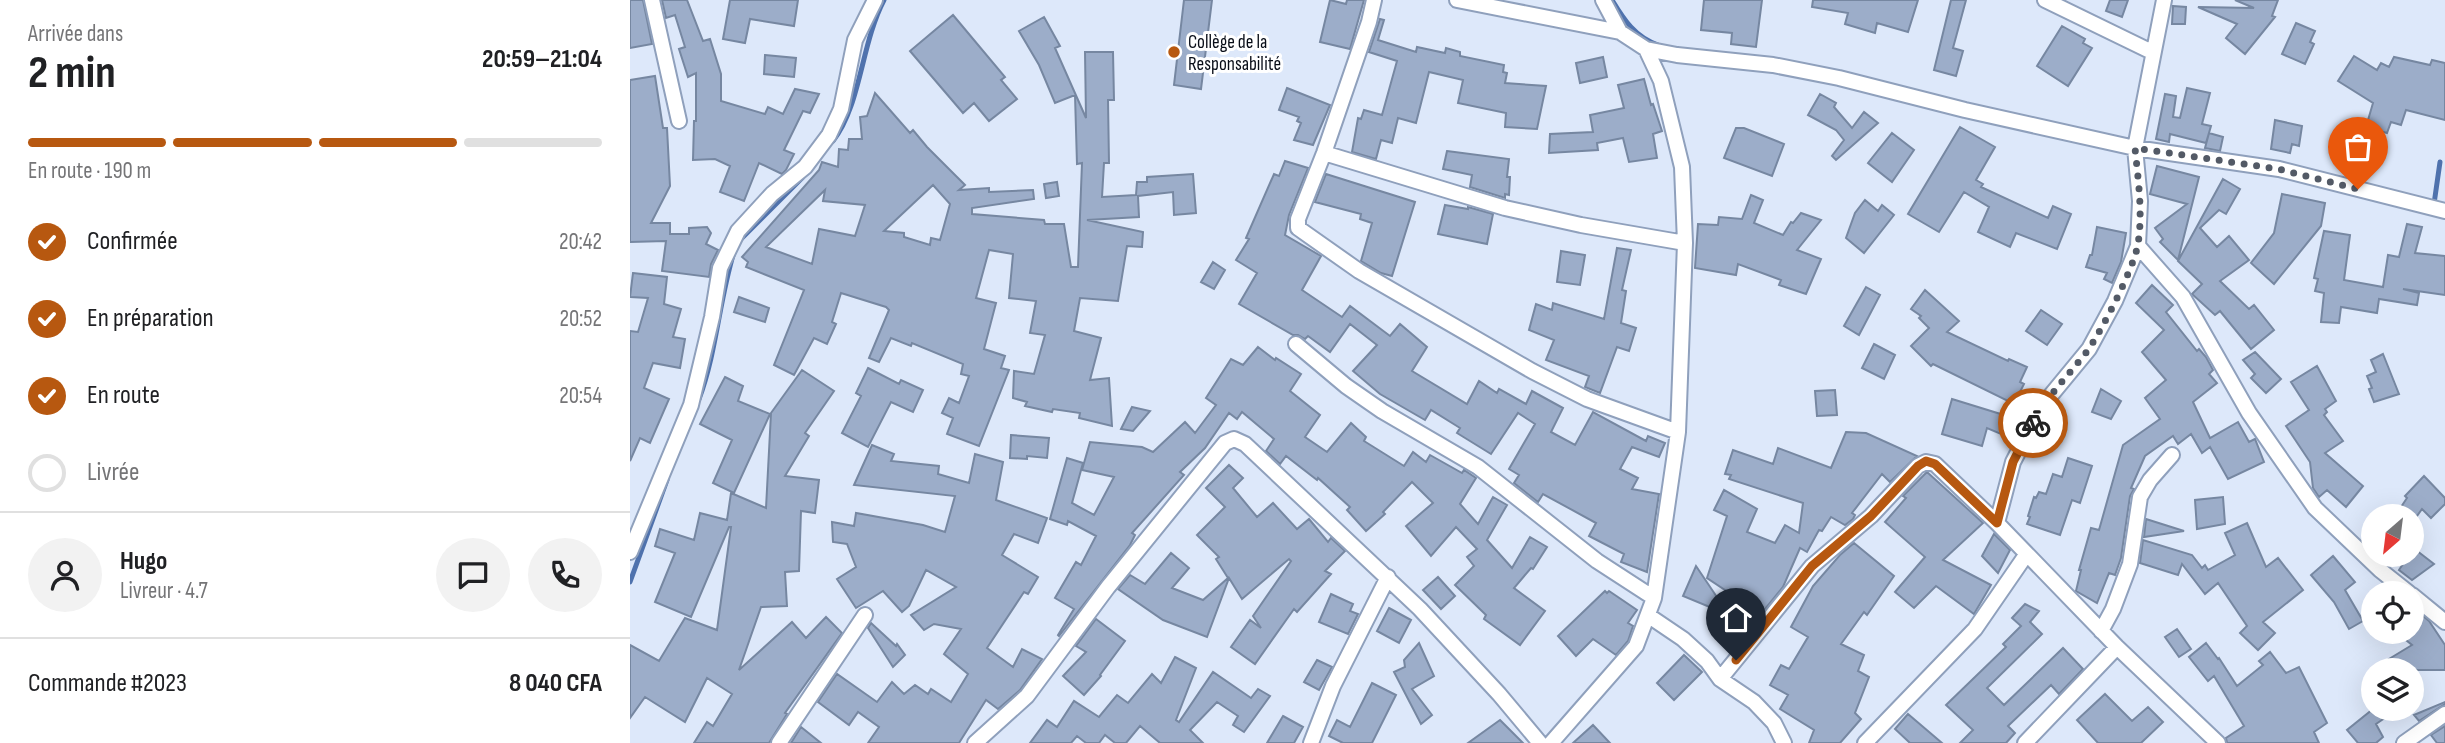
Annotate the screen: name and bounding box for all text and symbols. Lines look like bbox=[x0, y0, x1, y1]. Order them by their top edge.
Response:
text: Arrivée dans bbox=[28, 20, 123, 48]
place label: Collège de la Responsabilité bbox=[1188, 31, 1281, 76]
text: 20:59–21:04 bbox=[482, 44, 602, 75]
marker: Collège de la Responsabilité bbox=[1166, 44, 1182, 60]
text: 2 min bbox=[28, 46, 116, 101]
pin bbox=[2328, 117, 2388, 189]
icon: bag bbox=[2339, 128, 2377, 166]
text: En route · 190 m bbox=[28, 157, 151, 185]
icon: check bbox=[28, 223, 66, 261]
text: Confirmée bbox=[87, 226, 178, 257]
text: 20:42 bbox=[559, 228, 602, 256]
icon: check bbox=[28, 300, 66, 338]
text: En préparation bbox=[87, 303, 214, 334]
text: 20:52 bbox=[559, 305, 602, 333]
icon: check bbox=[28, 377, 66, 415]
text: En route bbox=[87, 380, 160, 411]
text: 20:54 bbox=[559, 382, 602, 410]
courier bbox=[1998, 388, 2068, 458]
icon: bike bbox=[2014, 404, 2052, 442]
text: Livrée bbox=[87, 457, 139, 488]
north arrow bbox=[2361, 504, 2424, 567]
map controls bbox=[2361, 504, 2424, 721]
button: person bbox=[28, 538, 102, 612]
button: chat bbox=[436, 538, 510, 612]
button: phone bbox=[528, 538, 602, 612]
text: Hugo bbox=[120, 546, 167, 577]
text: Livreur · 4.7 bbox=[120, 577, 208, 605]
button: locate bbox=[2361, 581, 2424, 644]
pin bbox=[1706, 588, 1766, 660]
icon: home bbox=[1717, 599, 1755, 637]
button: layers bbox=[2361, 658, 2424, 721]
text: Commande #2023 bbox=[28, 668, 187, 699]
text: 8 040 CFA bbox=[509, 668, 602, 699]

